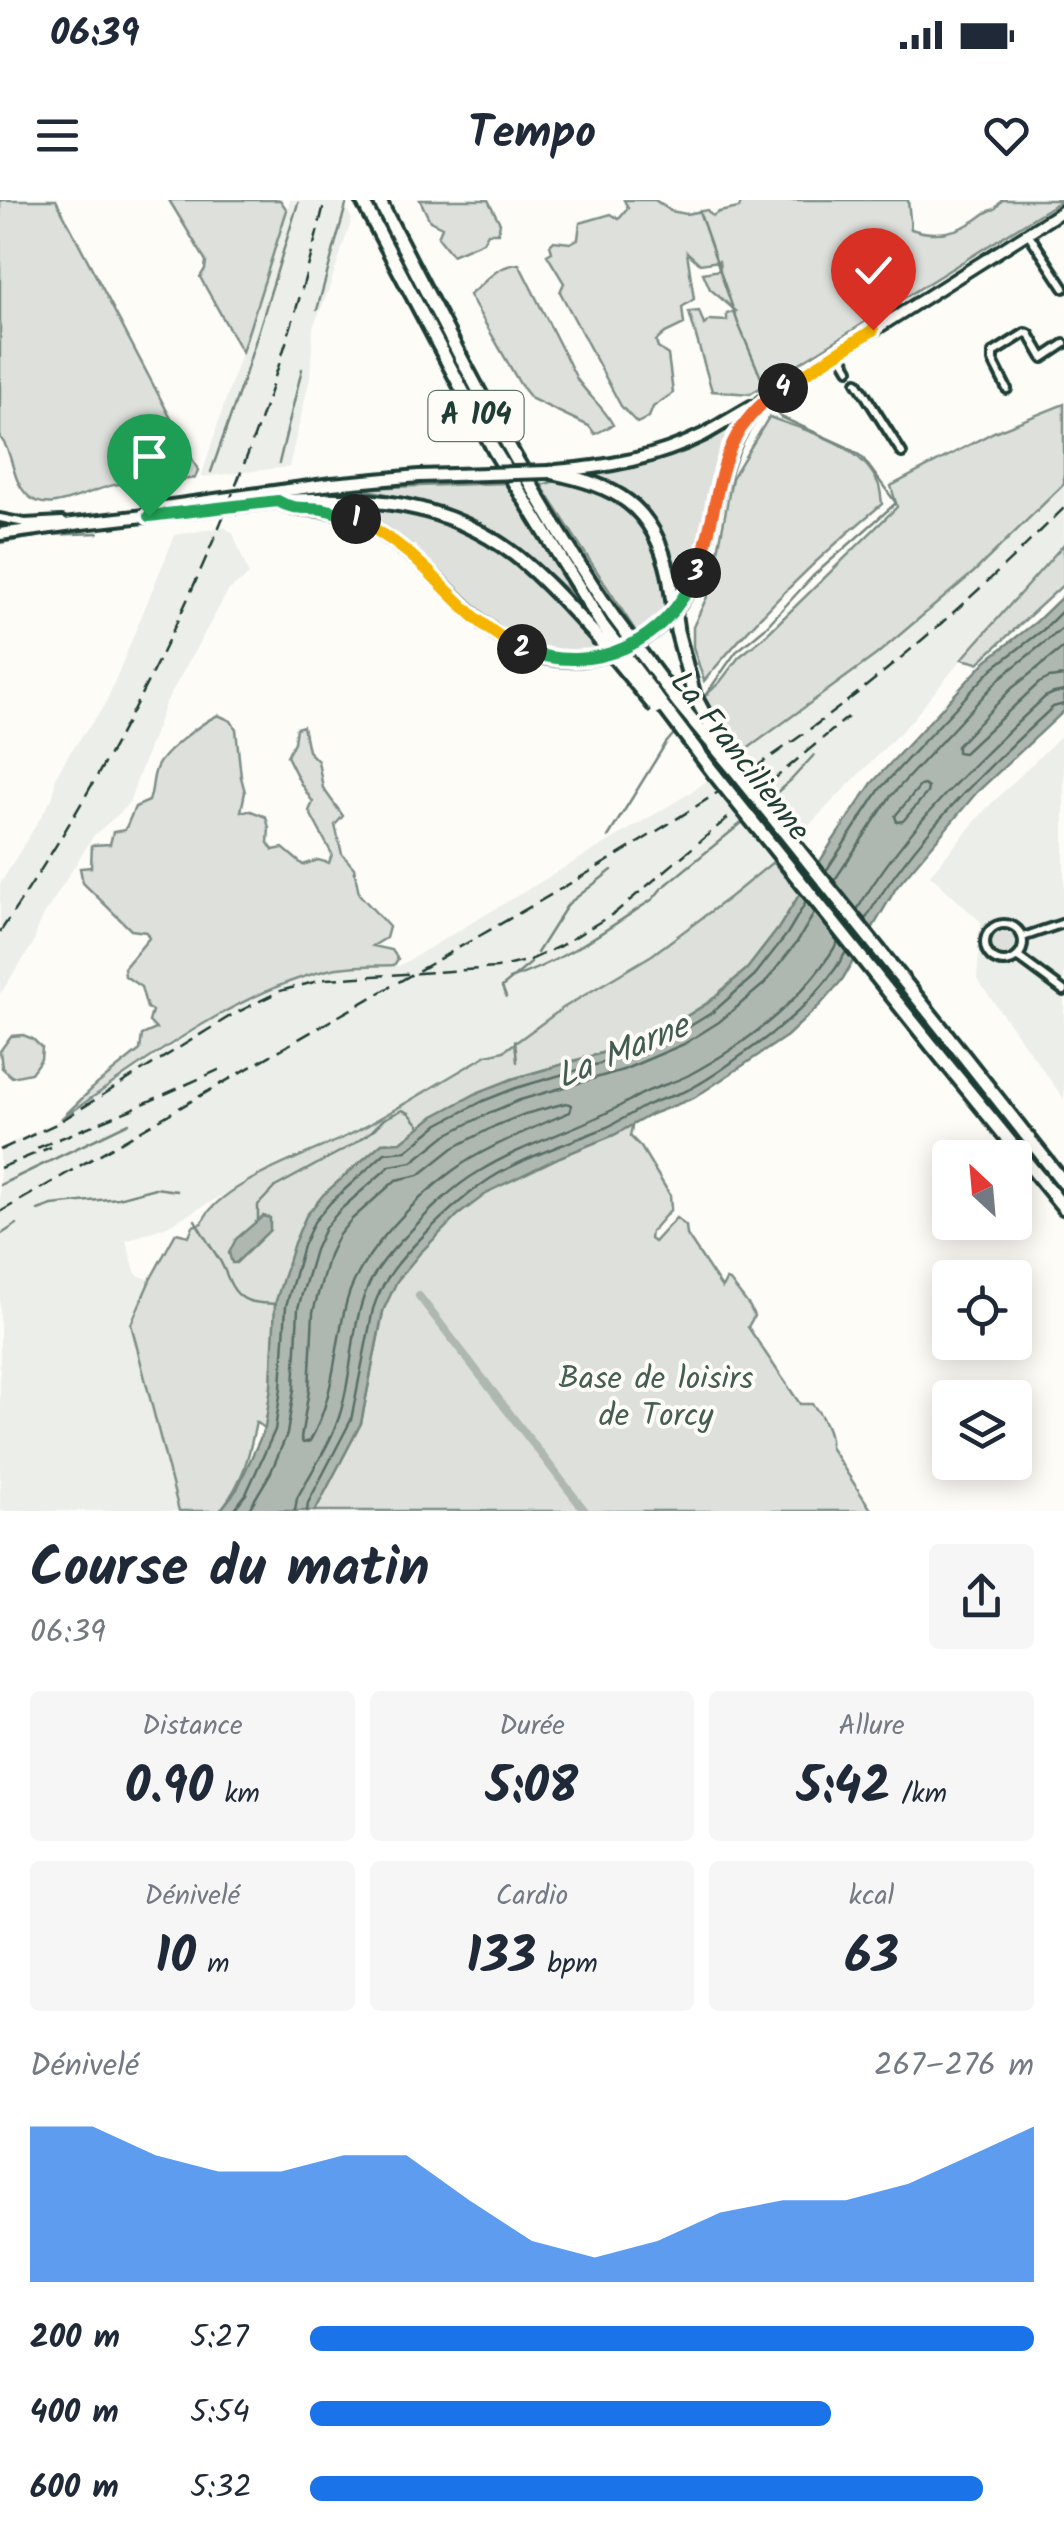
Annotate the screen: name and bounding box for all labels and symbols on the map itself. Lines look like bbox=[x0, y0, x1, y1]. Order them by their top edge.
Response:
pin bbox=[831, 228, 916, 331]
pin: 4 bbox=[758, 363, 808, 413]
road number: A 104 bbox=[428, 391, 524, 441]
pin bbox=[107, 414, 192, 517]
pin: 1 bbox=[331, 494, 381, 544]
pin: 3 bbox=[671, 548, 721, 598]
pin: 2 bbox=[497, 624, 547, 674]
street label: La Francilienne bbox=[656, 661, 822, 853]
water label: La Marne bbox=[548, 999, 701, 1106]
north arrow bbox=[932, 1140, 1032, 1240]
park label: Base de loisirs de Torcy bbox=[559, 1354, 754, 1442]

